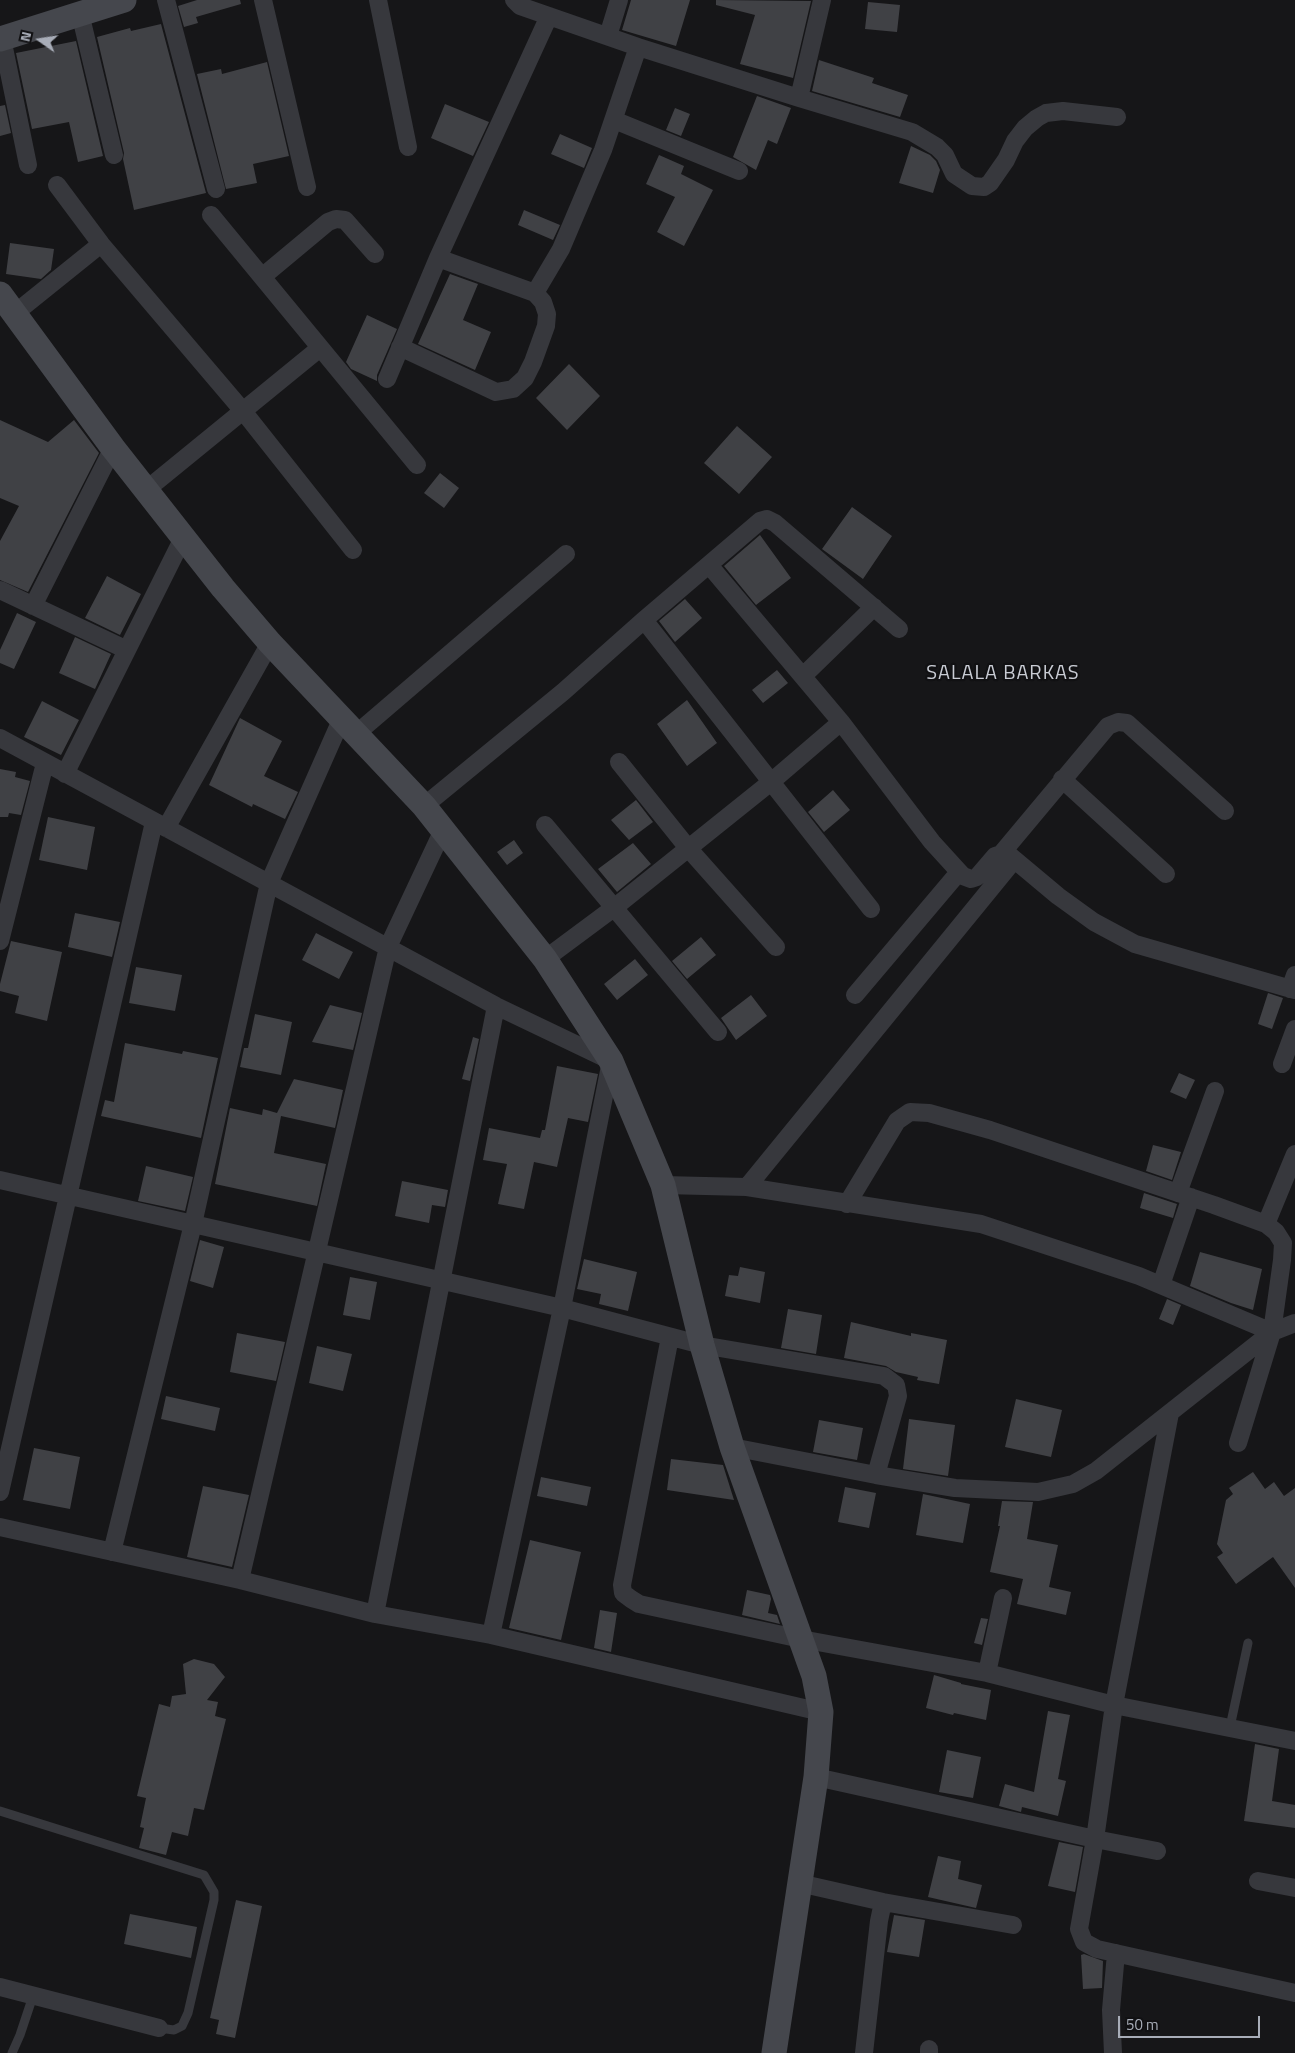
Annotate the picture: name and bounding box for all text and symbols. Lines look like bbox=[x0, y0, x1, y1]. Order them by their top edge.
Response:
north arrow bbox=[15, 15, 65, 65]
text: N bbox=[14, 29, 36, 44]
district label: SALALA BARKAS bbox=[925, 662, 1081, 686]
scale bar bbox=[1120, 2006, 1262, 2038]
text: 50 m bbox=[1126, 2013, 1159, 2036]

